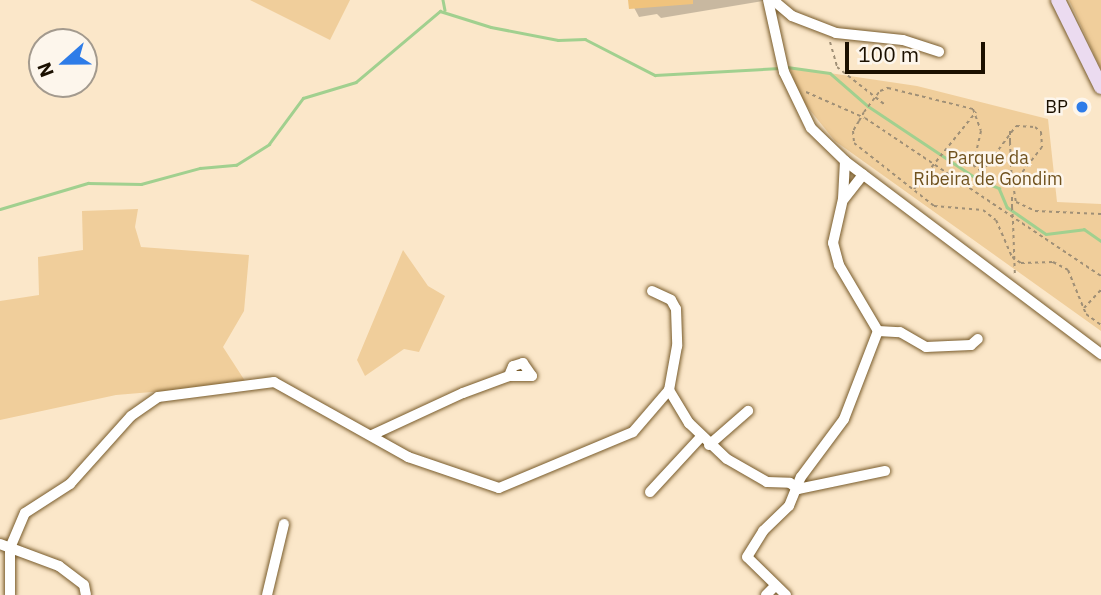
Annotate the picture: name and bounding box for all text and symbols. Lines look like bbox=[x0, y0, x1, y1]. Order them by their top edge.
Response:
north arrow bbox=[28, 28, 98, 98]
scale bar bbox=[849, 28, 989, 72]
text: 100 m bbox=[858, 40, 919, 68]
text: N bbox=[32, 59, 59, 81]
place label: BP bbox=[1045, 96, 1068, 118]
marker: BP bbox=[1074, 99, 1090, 115]
park label: Parque da Ribeira de Gondim bbox=[913, 148, 1063, 190]

